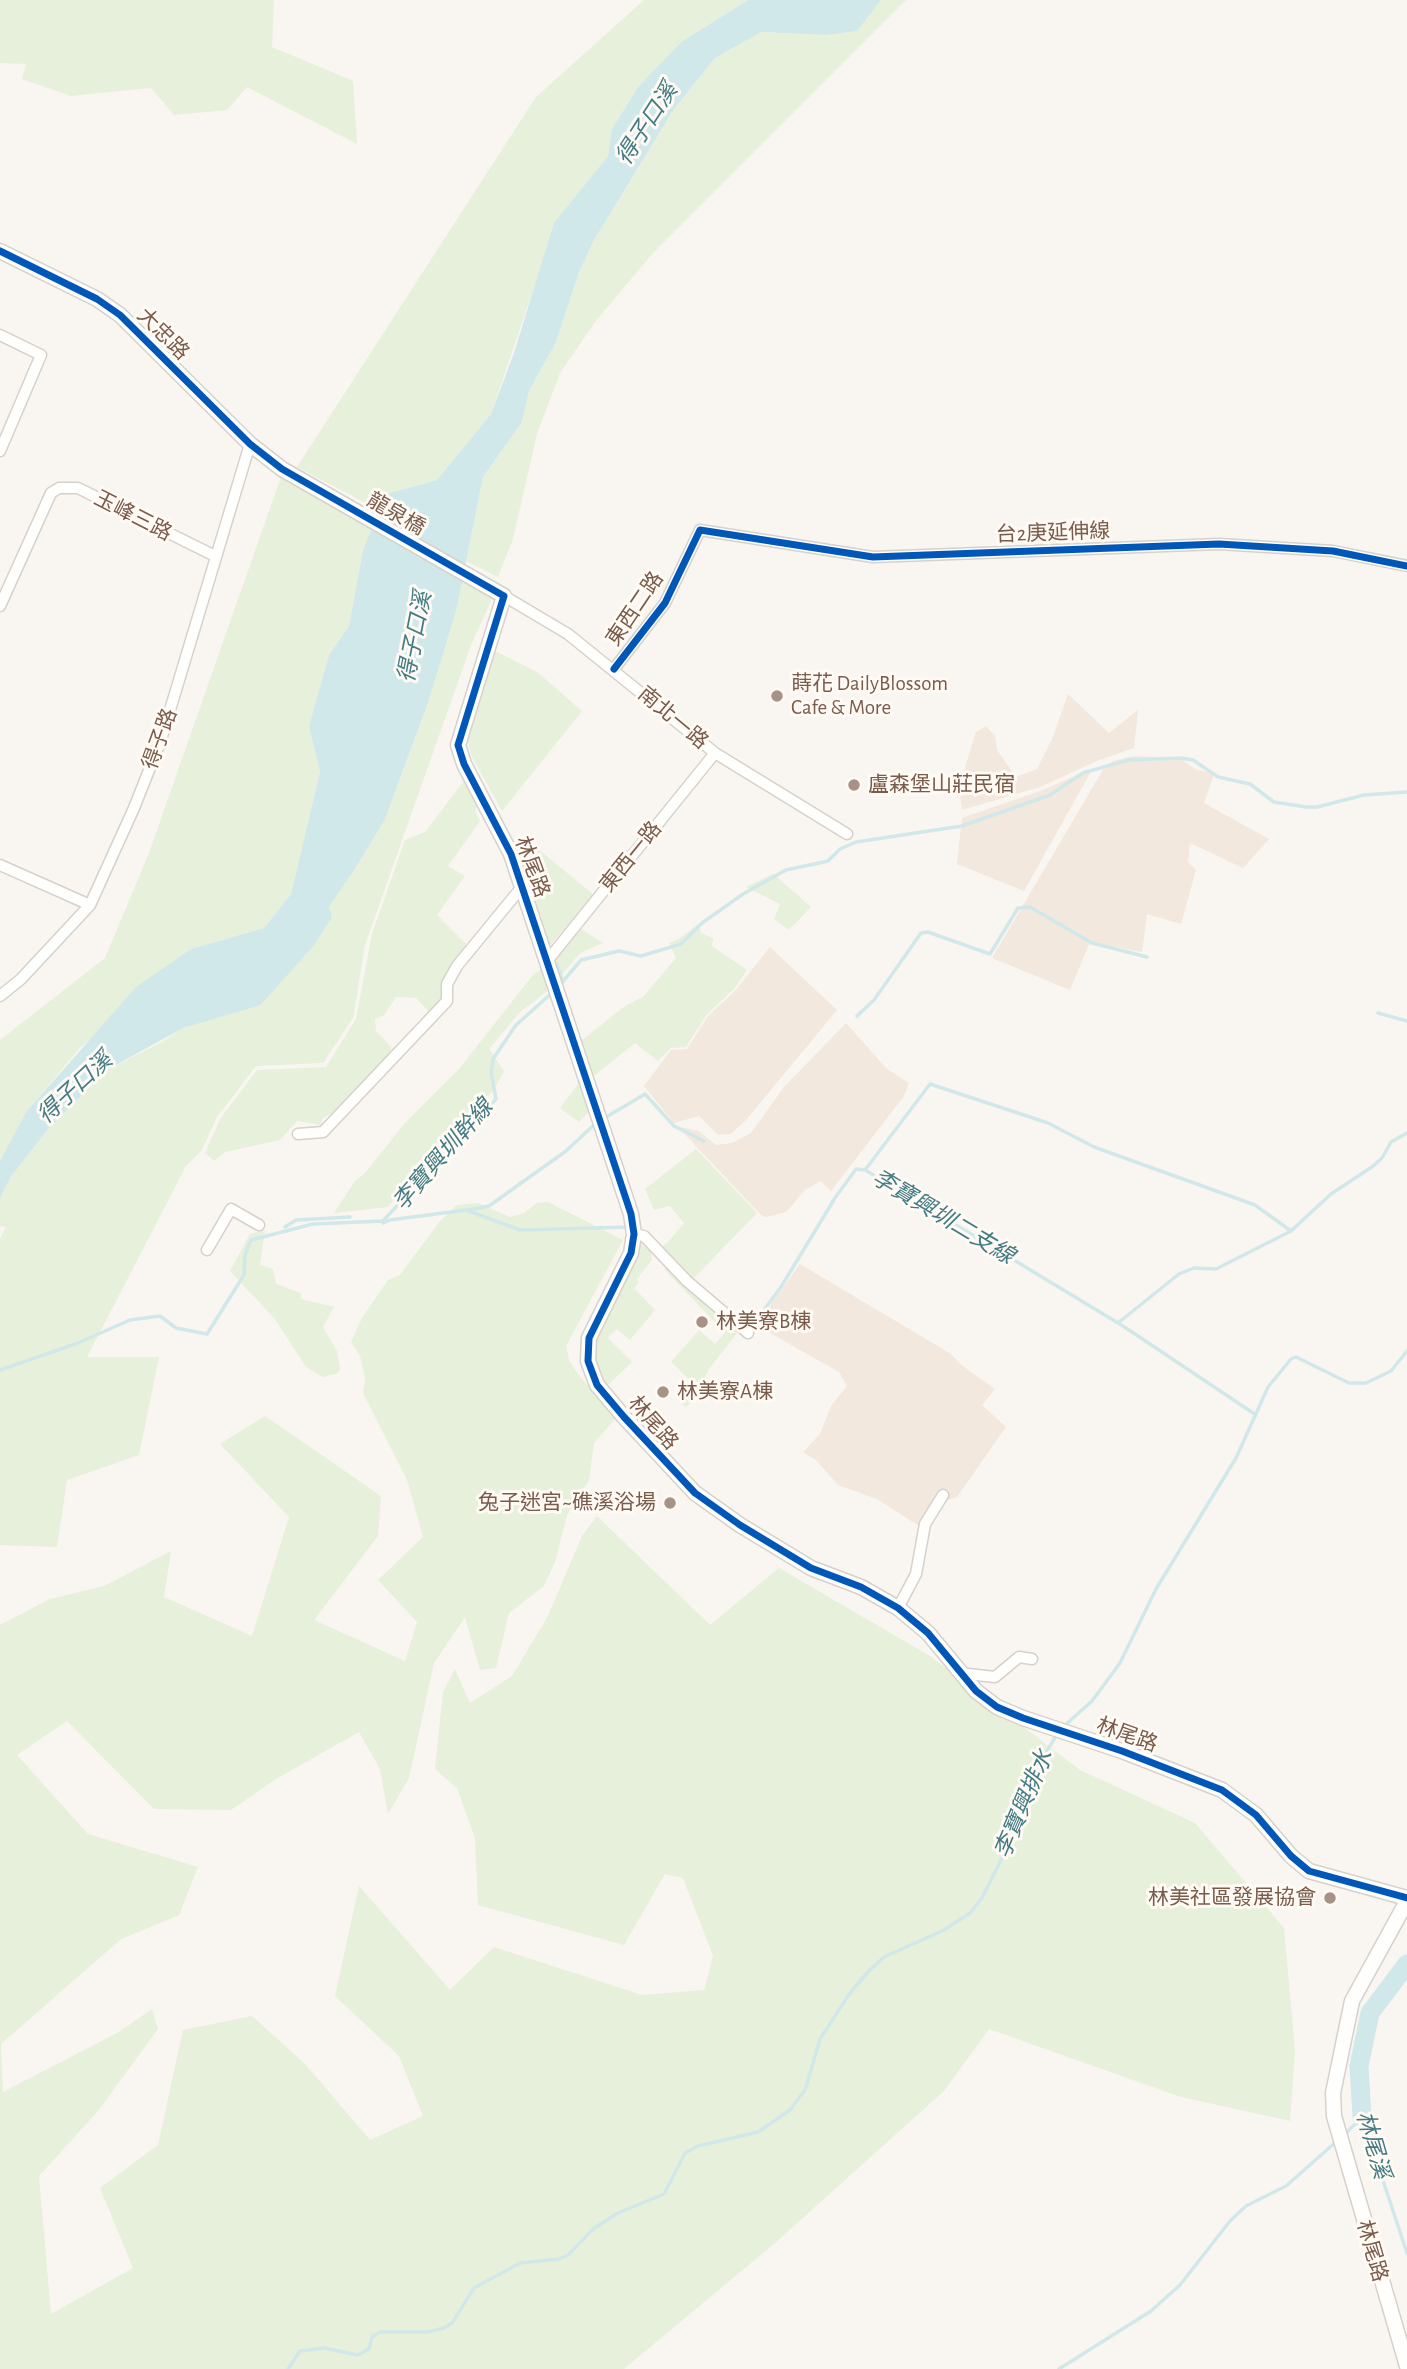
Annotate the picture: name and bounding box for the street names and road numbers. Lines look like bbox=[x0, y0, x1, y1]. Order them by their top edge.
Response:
street label: 大忠路 bbox=[132, 303, 194, 365]
street label: 玉峰三路 bbox=[90, 486, 176, 546]
street label: 龍泉橋 bbox=[362, 487, 430, 541]
street label: 台2庚延伸線 bbox=[995, 518, 1111, 548]
street label: 東西二路 bbox=[601, 567, 669, 651]
street label: 南北一路 bbox=[633, 681, 713, 755]
street label: 得子路 bbox=[137, 705, 183, 773]
street label: 東西一路 bbox=[595, 816, 667, 898]
street label: 林尾路 bbox=[509, 833, 555, 901]
street label: 林尾路 bbox=[623, 1391, 683, 1455]
street label: 林尾路 bbox=[1093, 1712, 1161, 1758]
street label: 林尾路 bbox=[1351, 2217, 1393, 2285]

